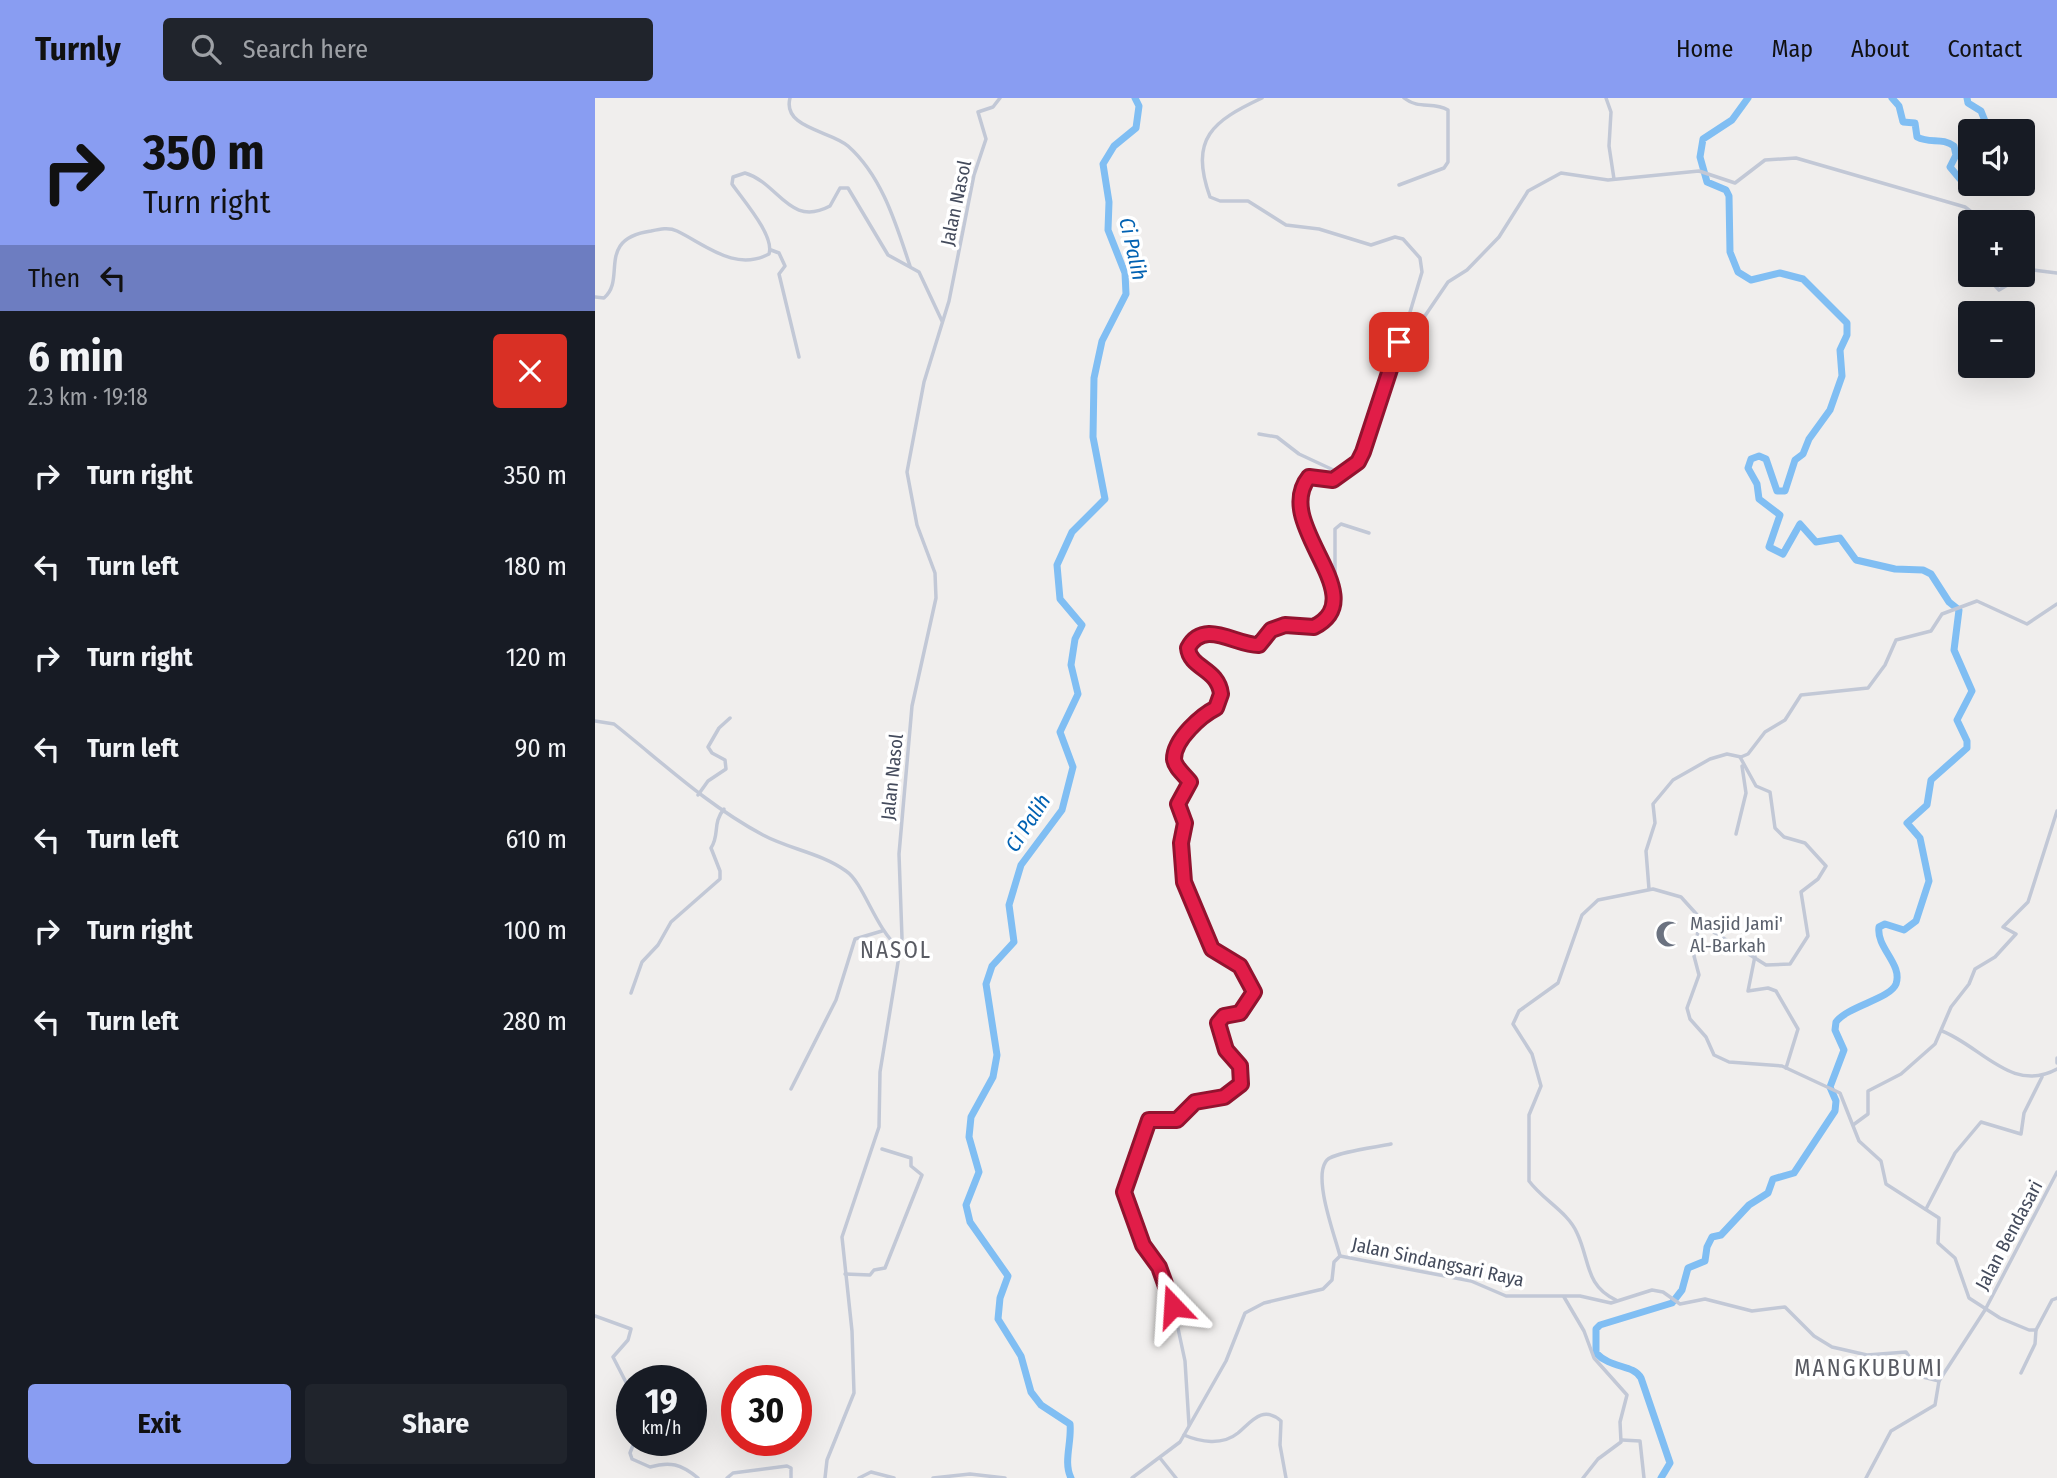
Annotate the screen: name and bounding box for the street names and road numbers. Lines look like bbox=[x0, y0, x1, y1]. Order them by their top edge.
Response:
street label: Jalan Nasol bbox=[936, 158, 976, 248]
street label: Jalan Nasol bbox=[876, 733, 908, 821]
street label: Jalan Bendasari bbox=[1970, 1176, 2048, 1294]
street label: Jalan Sindangsari Raya bbox=[1350, 1233, 1526, 1291]

